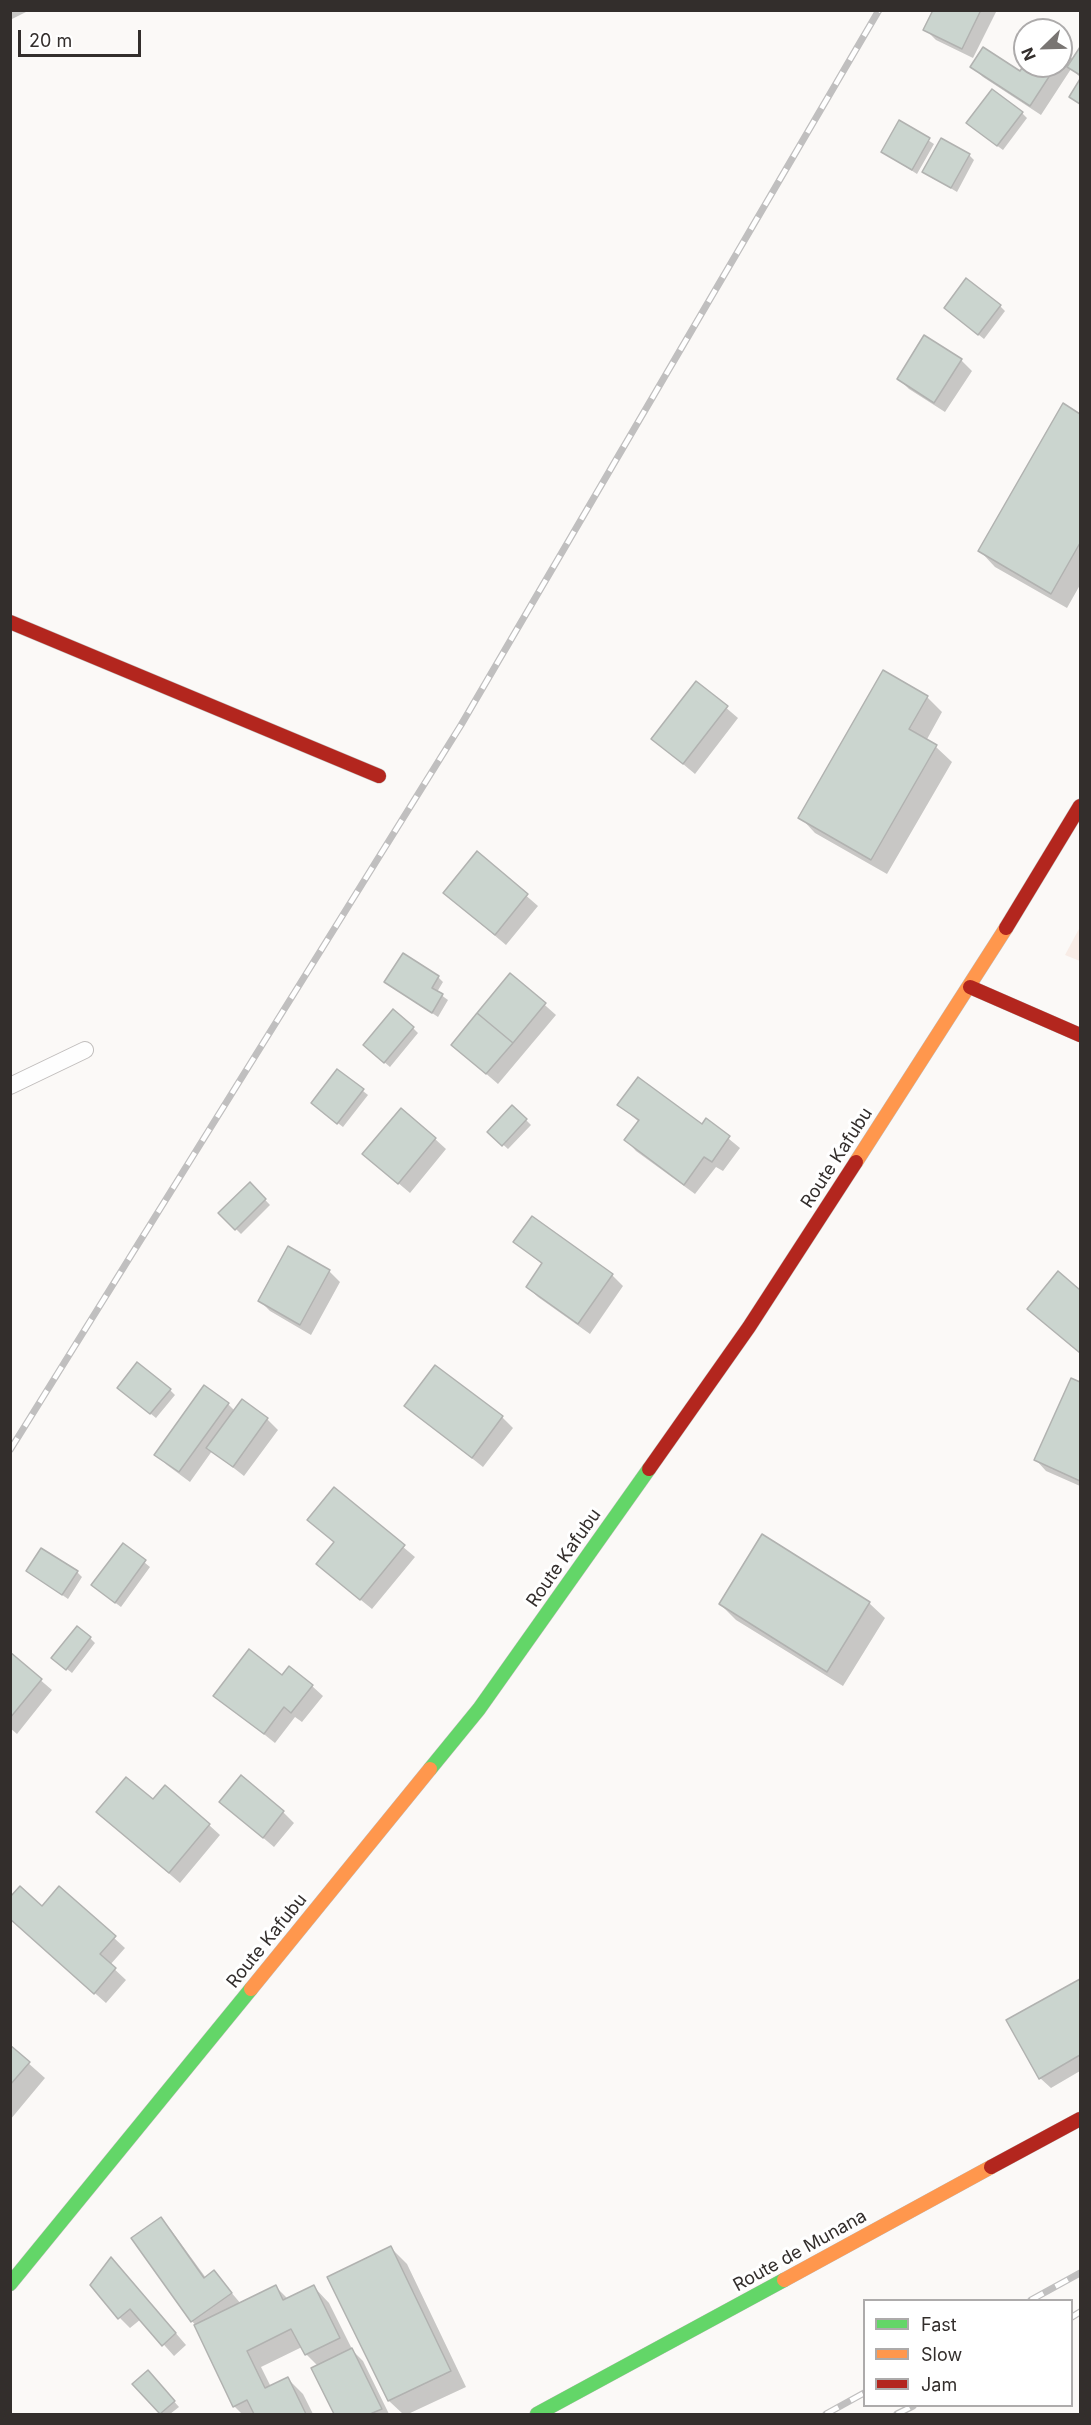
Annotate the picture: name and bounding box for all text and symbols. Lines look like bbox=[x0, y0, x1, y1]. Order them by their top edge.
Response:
scale bar bbox=[21, 18, 144, 56]
north arrow bbox=[1013, 18, 1073, 78]
text: 20 m bbox=[29, 30, 72, 51]
text: N bbox=[1017, 45, 1040, 64]
street label: Route Kafubu bbox=[797, 1104, 877, 1212]
street label: Route Kafubu bbox=[522, 1505, 606, 1611]
street label: Route Kafubu bbox=[222, 1889, 312, 1993]
street label: Route de Munana bbox=[730, 2205, 870, 2297]
legend bbox=[863, 2299, 1073, 2407]
text: Fast bbox=[921, 2314, 957, 2335]
text: Slow bbox=[921, 2344, 962, 2365]
text: Jam bbox=[921, 2374, 957, 2395]

